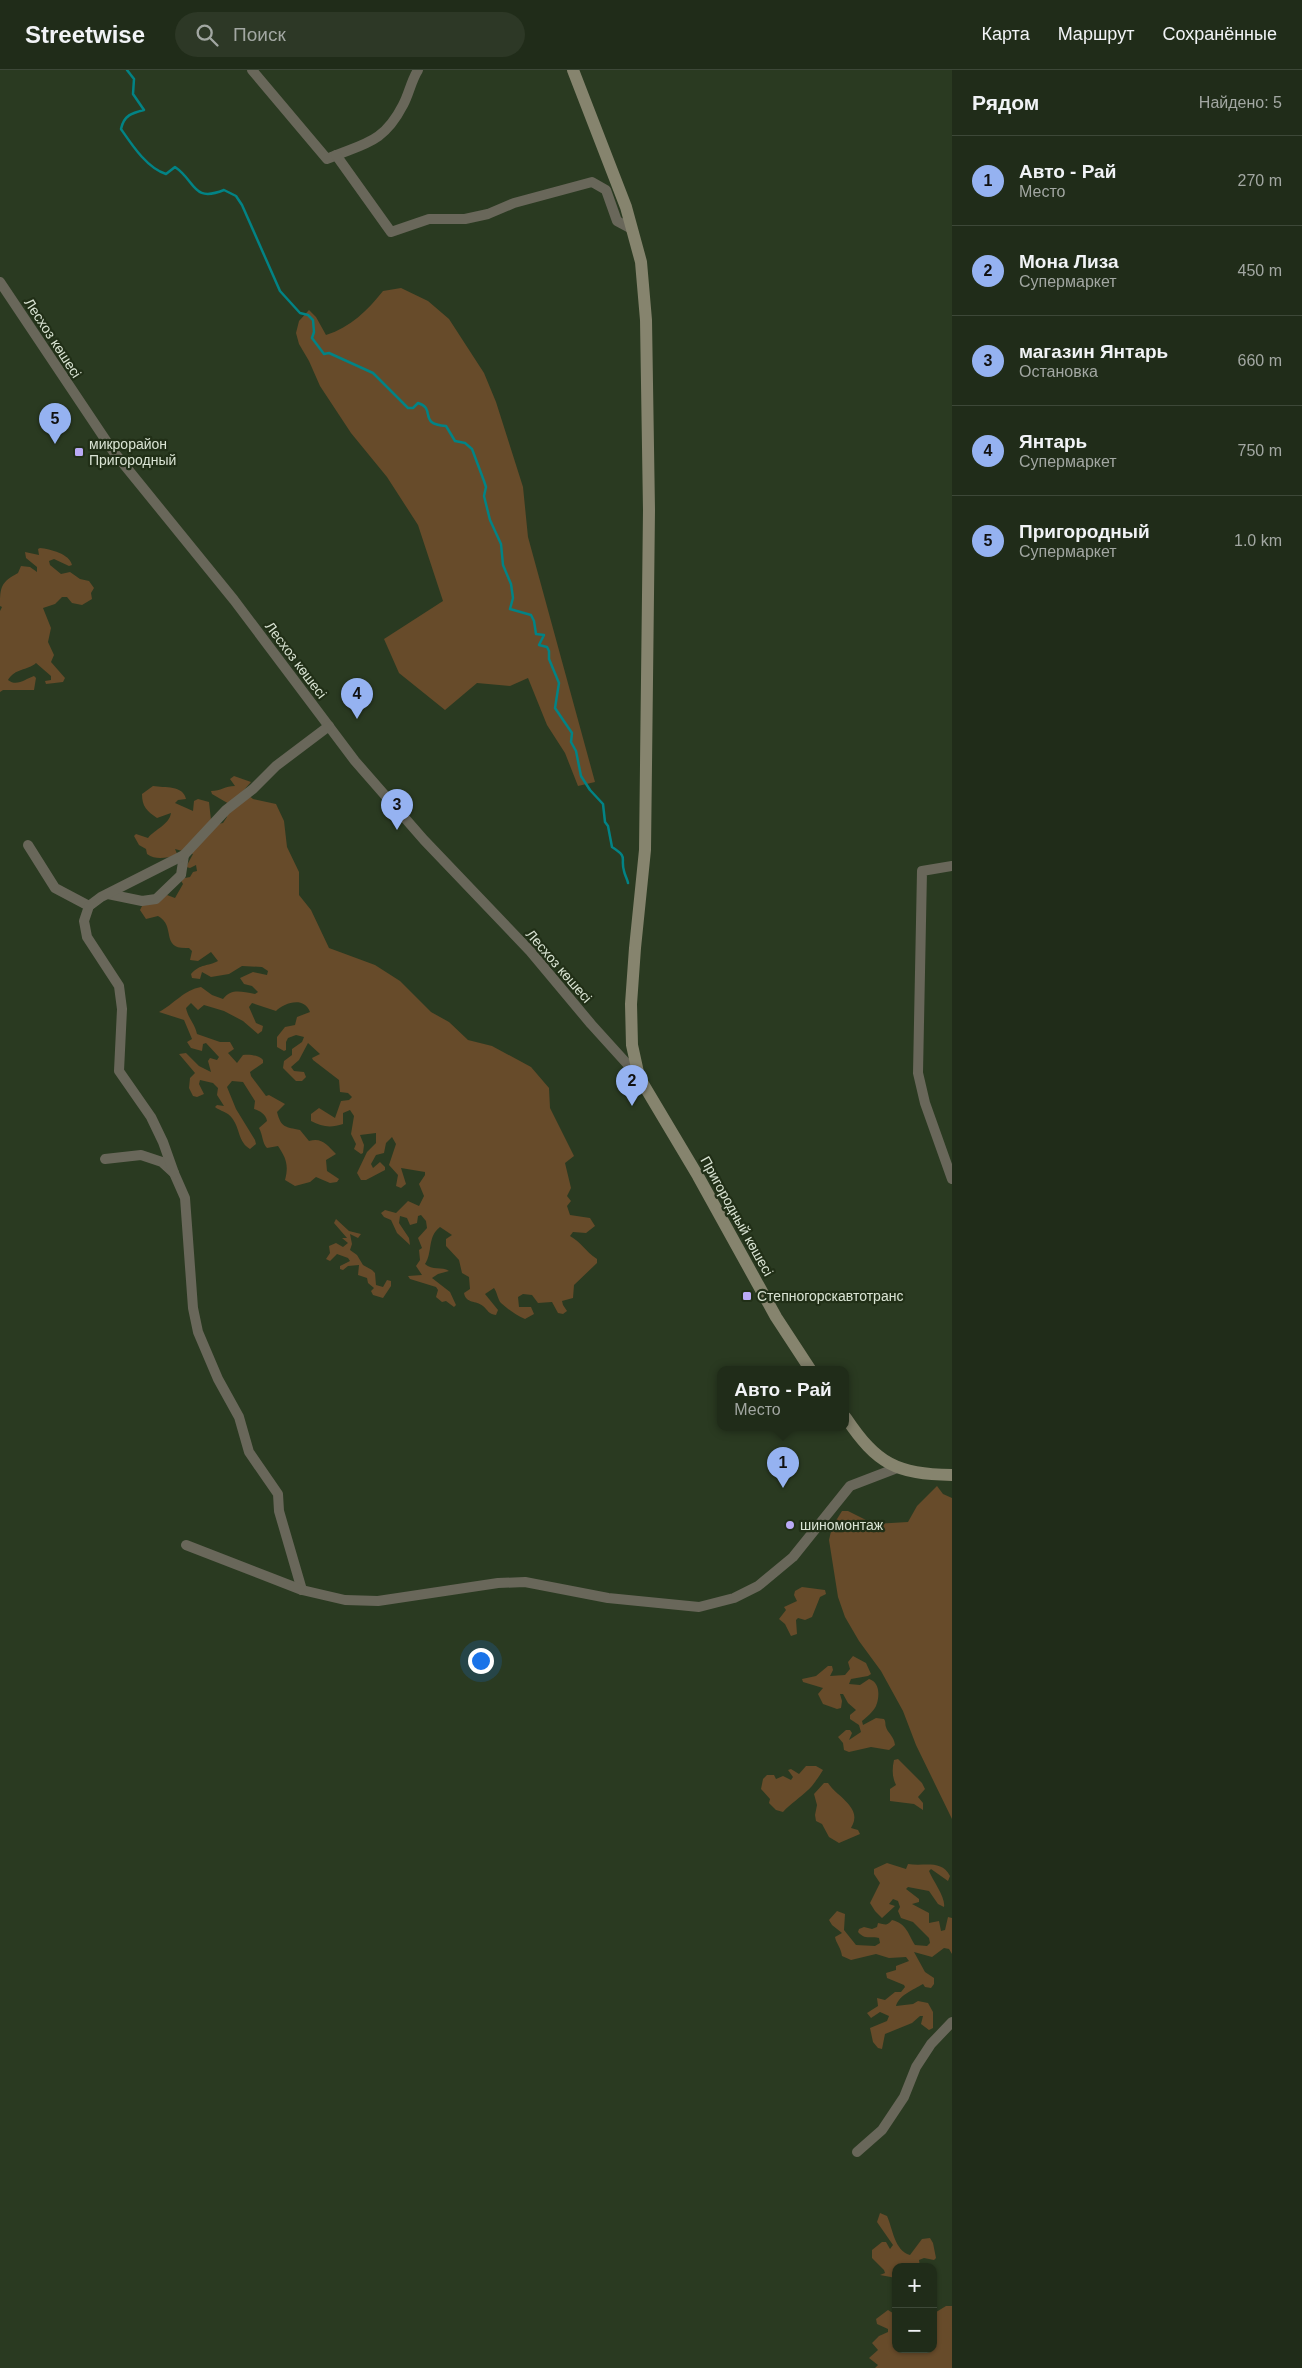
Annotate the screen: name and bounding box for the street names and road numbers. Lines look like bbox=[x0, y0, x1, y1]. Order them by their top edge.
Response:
street label: Лесхоз көшесі bbox=[21, 295, 85, 381]
street label: Лесхоз көшесі bbox=[262, 619, 330, 701]
street label: Лесхоз көшесі bbox=[523, 926, 595, 1006]
street label: Пригородный көшесі bbox=[697, 1153, 777, 1279]

